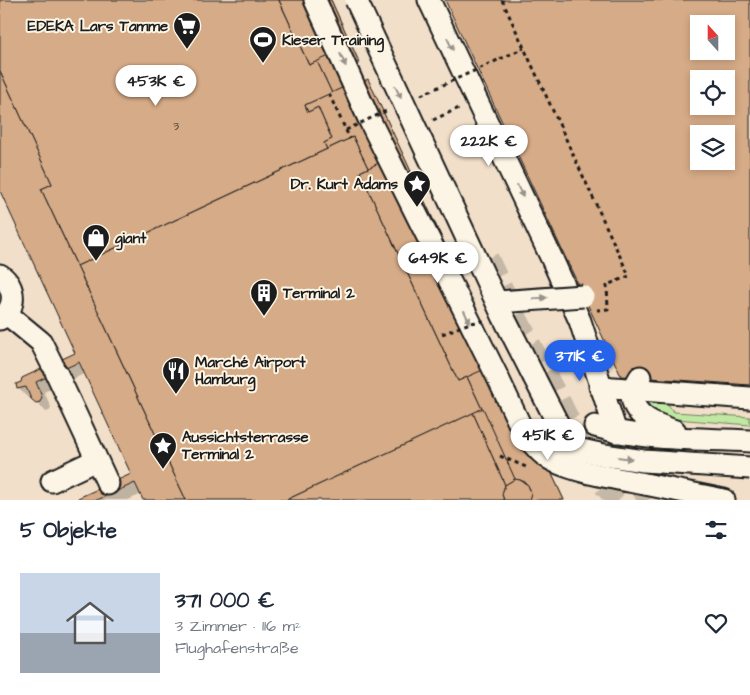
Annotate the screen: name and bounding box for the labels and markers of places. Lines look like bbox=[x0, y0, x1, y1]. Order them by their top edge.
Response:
supermarket icon: EDEKA Lars Tamme bbox=[172, 11, 202, 50]
place label: EDEKA Lars Tamme bbox=[28, 16, 168, 37]
sports icon: Kieser Training bbox=[248, 25, 278, 64]
place label: Kieser Training bbox=[282, 30, 384, 53]
pin: 453K € bbox=[115, 64, 197, 107]
pin: 222K € bbox=[448, 124, 530, 167]
place icon: Dr. Kurt Adams bbox=[402, 169, 432, 208]
place label: Dr. Kurt Adams bbox=[291, 174, 398, 195]
shop icon: giant bbox=[81, 223, 111, 262]
place label: giant bbox=[115, 228, 147, 251]
pin: 649K € bbox=[397, 242, 479, 284]
building icon: Terminal 2 bbox=[249, 278, 279, 317]
place label: Terminal 2 bbox=[282, 283, 355, 304]
pin: 371K € bbox=[539, 340, 621, 382]
place label: Marché Airport Hamburg bbox=[195, 352, 307, 392]
restaurant icon: Marché Airport Hamburg bbox=[161, 356, 191, 395]
pin: 451K € bbox=[507, 418, 589, 461]
place label: Aussichtsterrasse Terminal 2 bbox=[181, 427, 309, 465]
place icon: Aussichtsterrasse Terminal 2 bbox=[148, 431, 178, 470]

